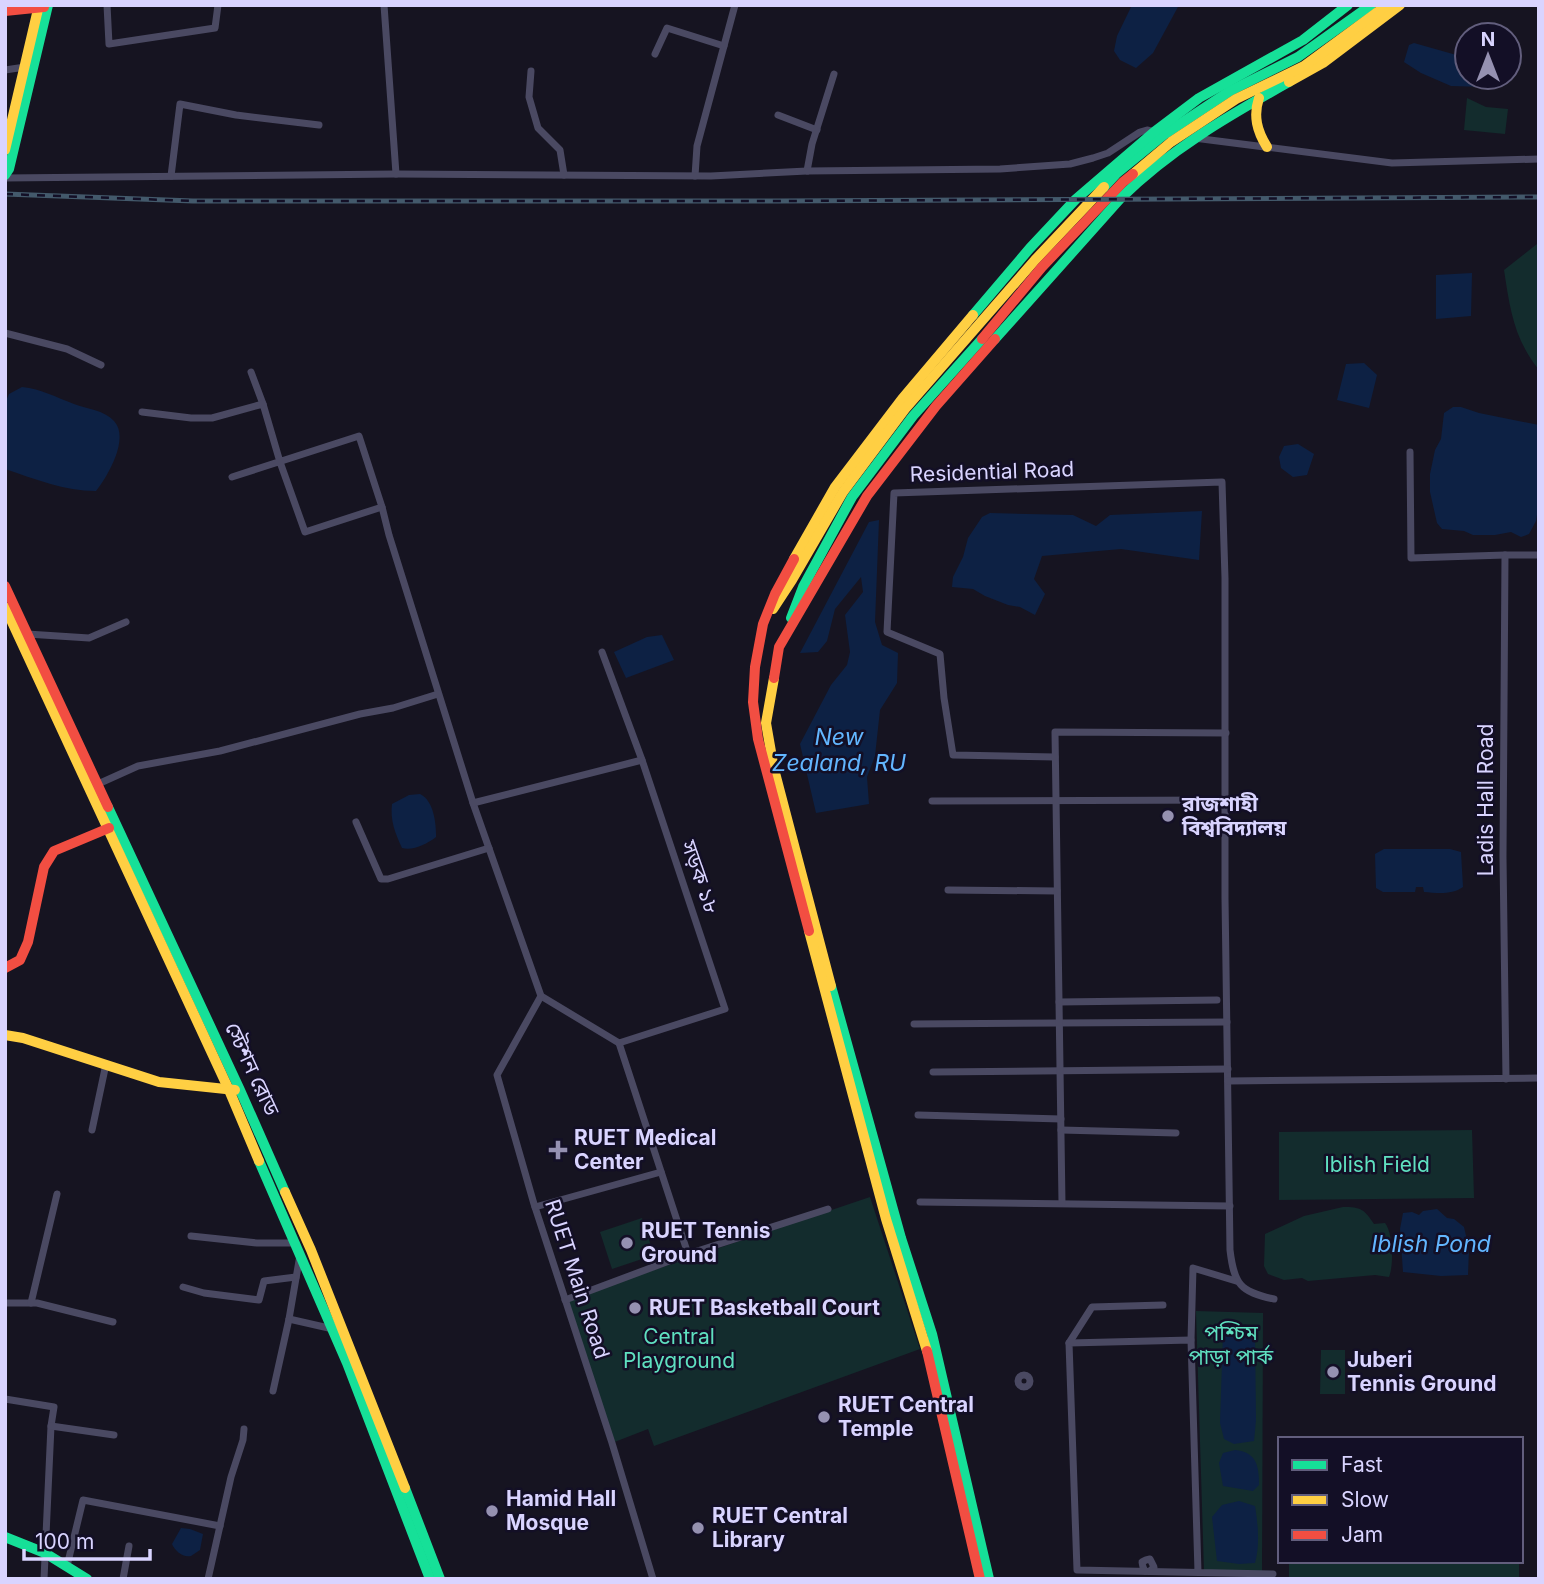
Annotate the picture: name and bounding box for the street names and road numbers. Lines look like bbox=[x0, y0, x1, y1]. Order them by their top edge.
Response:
street label: Residential Road bbox=[909, 456, 1075, 487]
street label: Ladis Hall Road bbox=[1473, 724, 1498, 876]
street label: সড়ক ১৮ bbox=[676, 836, 725, 917]
street label: স্টেশন রোড bbox=[220, 1018, 285, 1120]
street label: RUET Main Road bbox=[540, 1196, 615, 1362]

